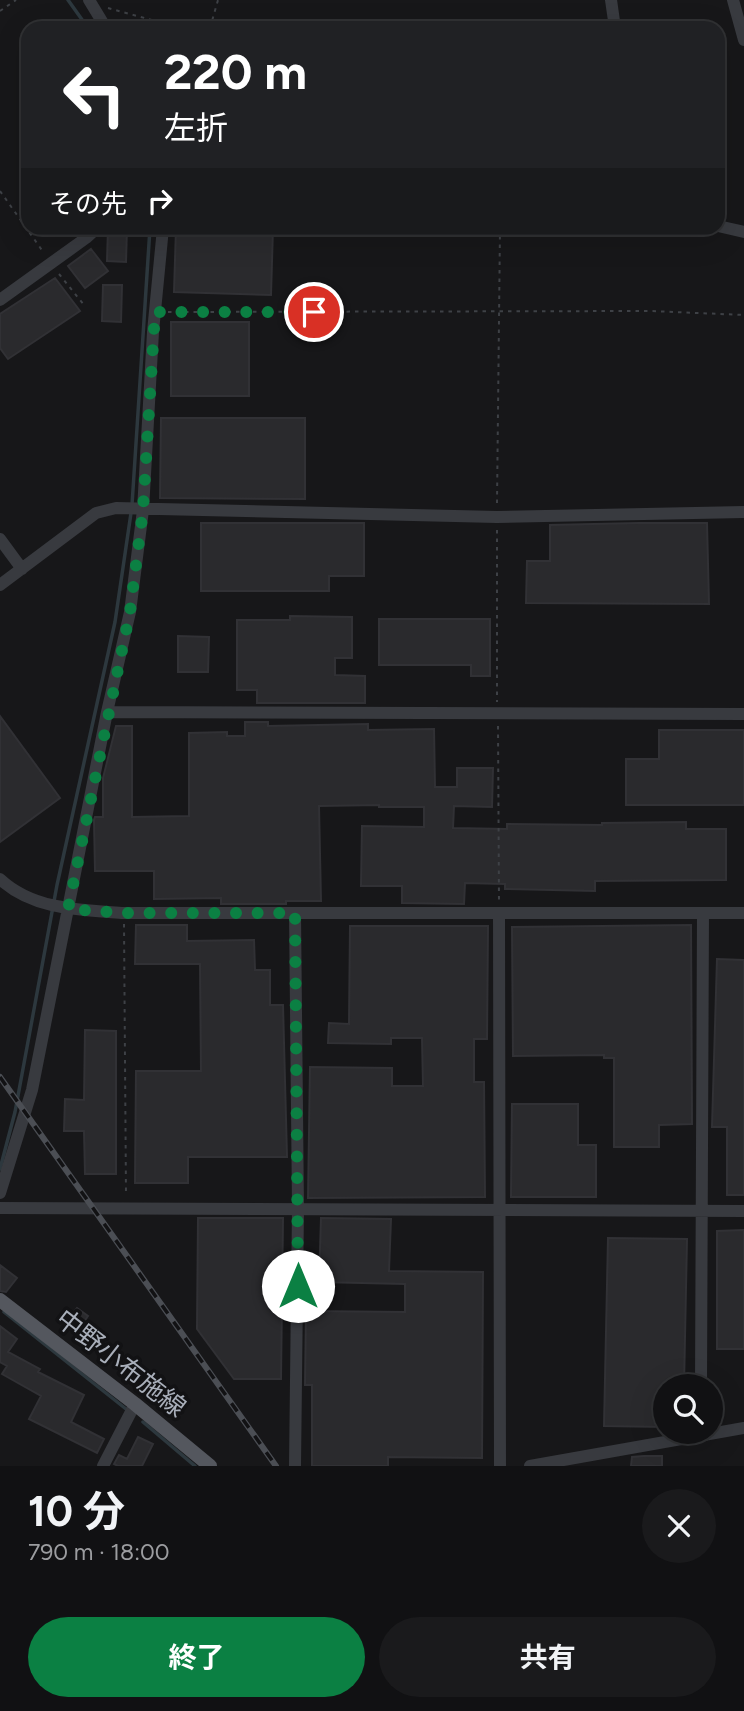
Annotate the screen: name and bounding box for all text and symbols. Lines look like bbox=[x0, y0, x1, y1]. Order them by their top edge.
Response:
text: 220 m bbox=[164, 42, 307, 101]
icon: left bbox=[49, 49, 140, 140]
text: 左折 bbox=[164, 109, 228, 147]
icon: right bbox=[141, 182, 179, 220]
text: その先 bbox=[49, 188, 127, 220]
pin bbox=[284, 282, 344, 342]
icon: arrive bbox=[295, 293, 333, 331]
position arrow bbox=[261, 1249, 335, 1323]
street label: 中野小布施線 bbox=[50, 1302, 192, 1424]
map controls bbox=[653, 1374, 723, 1444]
button: search bbox=[653, 1374, 723, 1444]
text: 10 分 bbox=[28, 1486, 125, 1537]
button: close bbox=[642, 1489, 716, 1563]
text: 790 m · 18:00 bbox=[28, 1538, 170, 1566]
button: 終了 bbox=[28, 1617, 365, 1697]
button: 共有 bbox=[379, 1617, 716, 1697]

